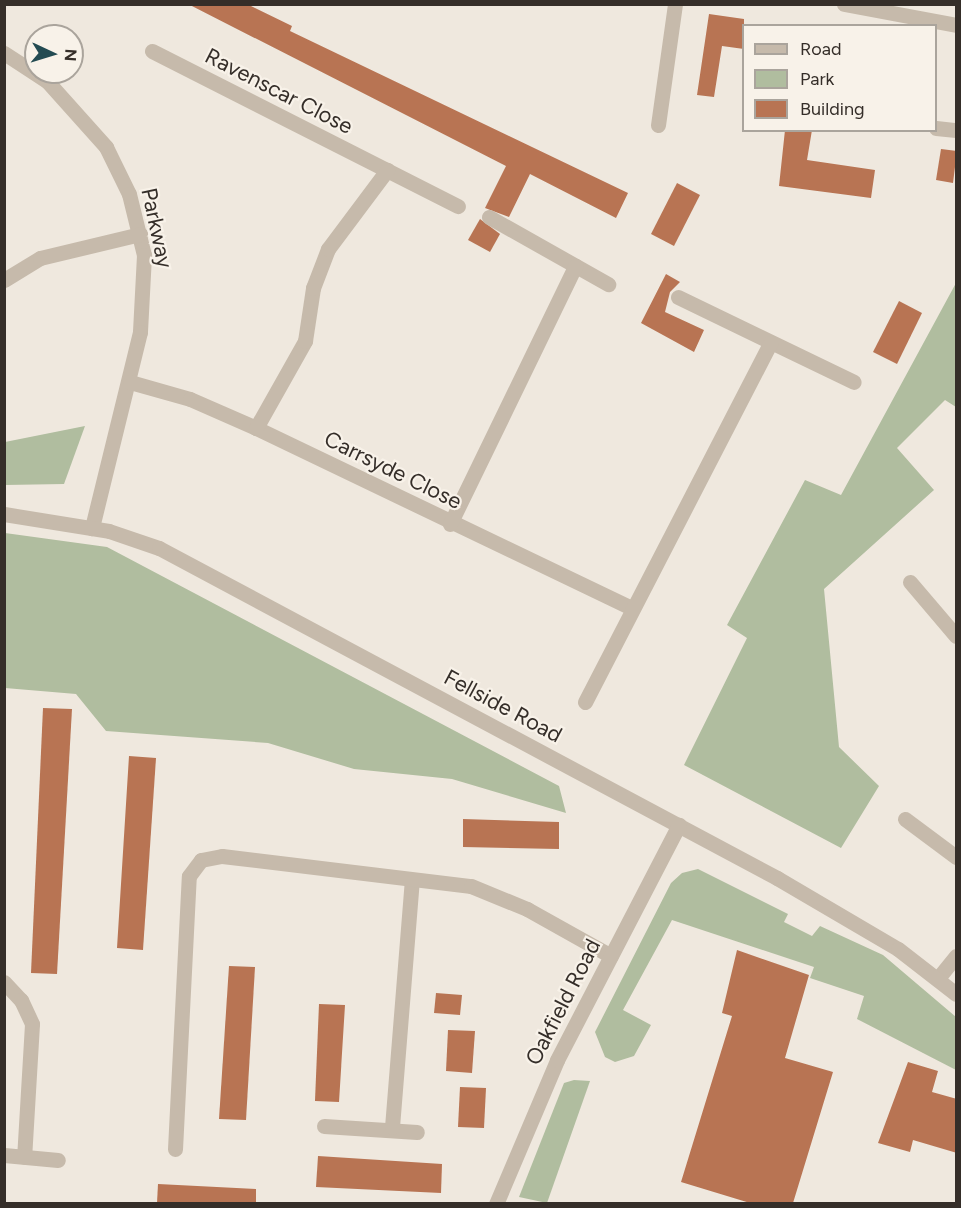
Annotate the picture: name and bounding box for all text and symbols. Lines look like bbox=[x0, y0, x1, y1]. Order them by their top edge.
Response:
north arrow bbox=[24, 24, 84, 84]
legend bbox=[742, 24, 937, 132]
text: Road bbox=[800, 38, 841, 60]
street label: Ravenscar Close bbox=[201, 42, 357, 140]
text: N bbox=[61, 48, 80, 62]
text: Park bbox=[800, 68, 834, 90]
text: Building bbox=[800, 98, 865, 120]
street label: Parkway bbox=[136, 185, 178, 271]
street label: Carrsyde Close bbox=[320, 425, 466, 515]
street label: Fellside Road bbox=[439, 664, 567, 748]
street label: Oakfield Road bbox=[520, 935, 606, 1069]

